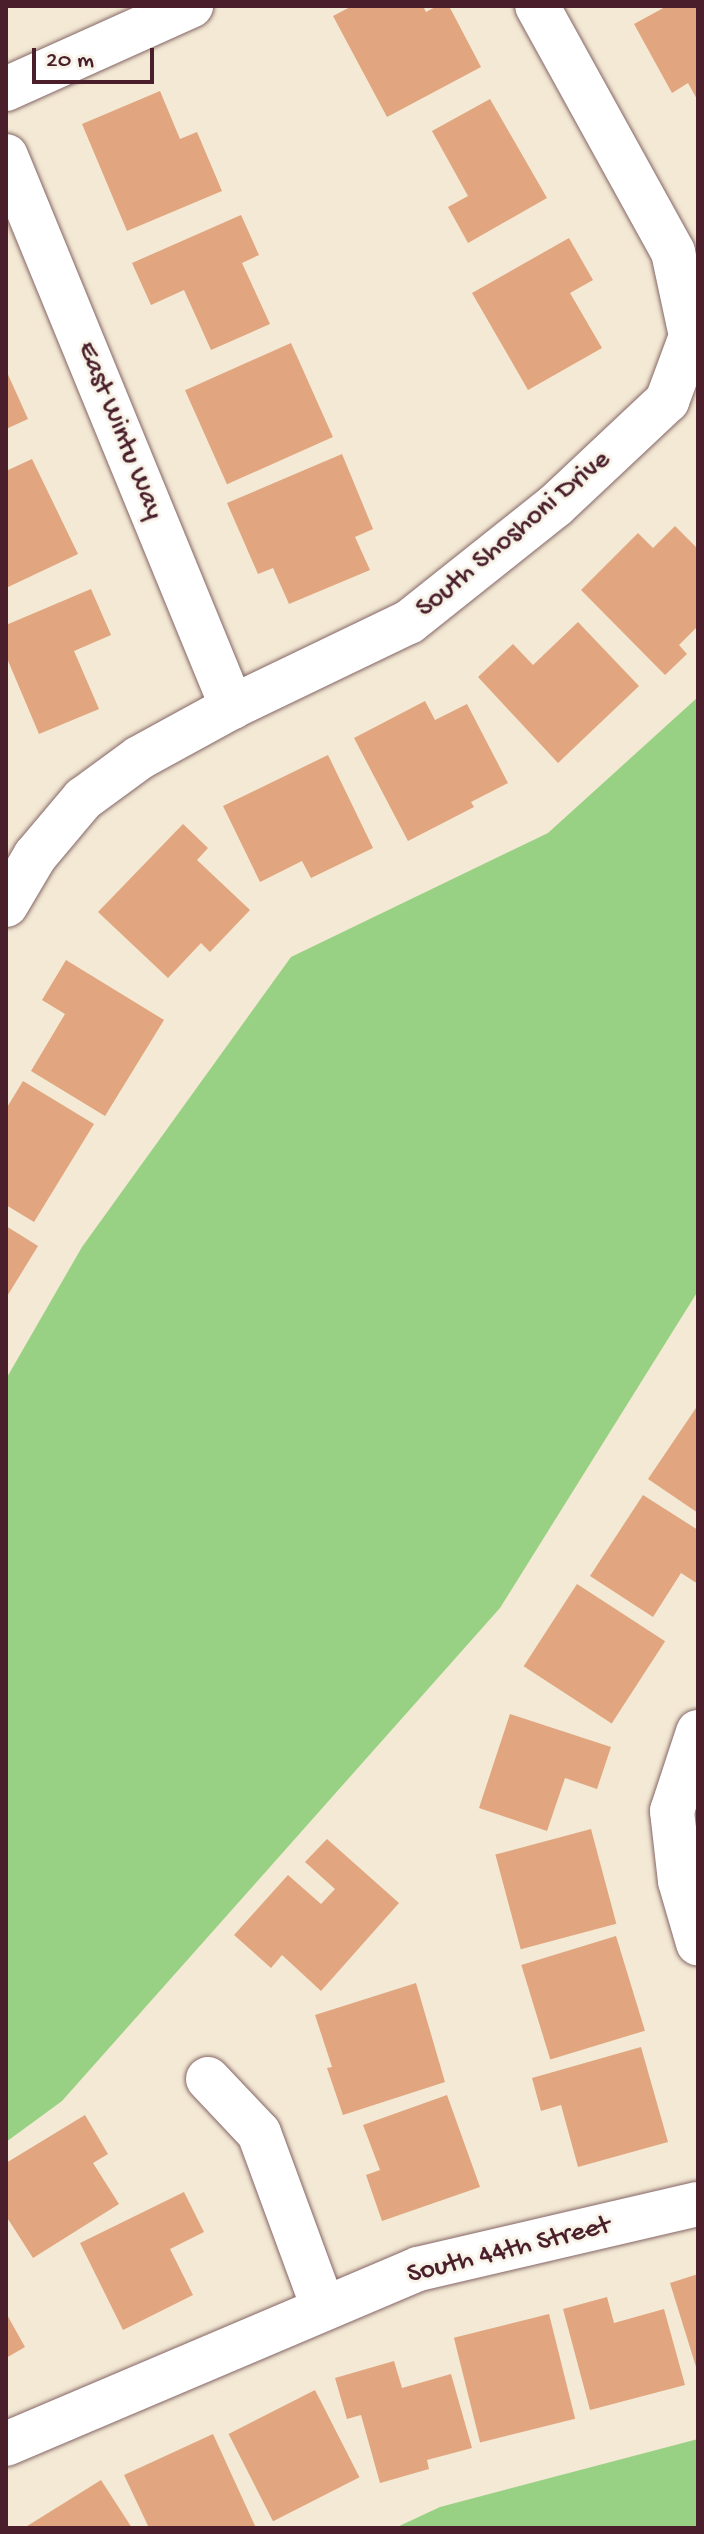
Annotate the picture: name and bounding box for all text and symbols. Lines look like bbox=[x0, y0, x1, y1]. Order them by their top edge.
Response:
scale bar bbox=[36, 32, 158, 82]
text: 20 m bbox=[46, 47, 94, 76]
street label: East Wintu Way bbox=[68, 337, 170, 525]
street label: South Shoshoni Drive bbox=[410, 444, 618, 626]
street label: South 44th Street bbox=[404, 2210, 614, 2292]

